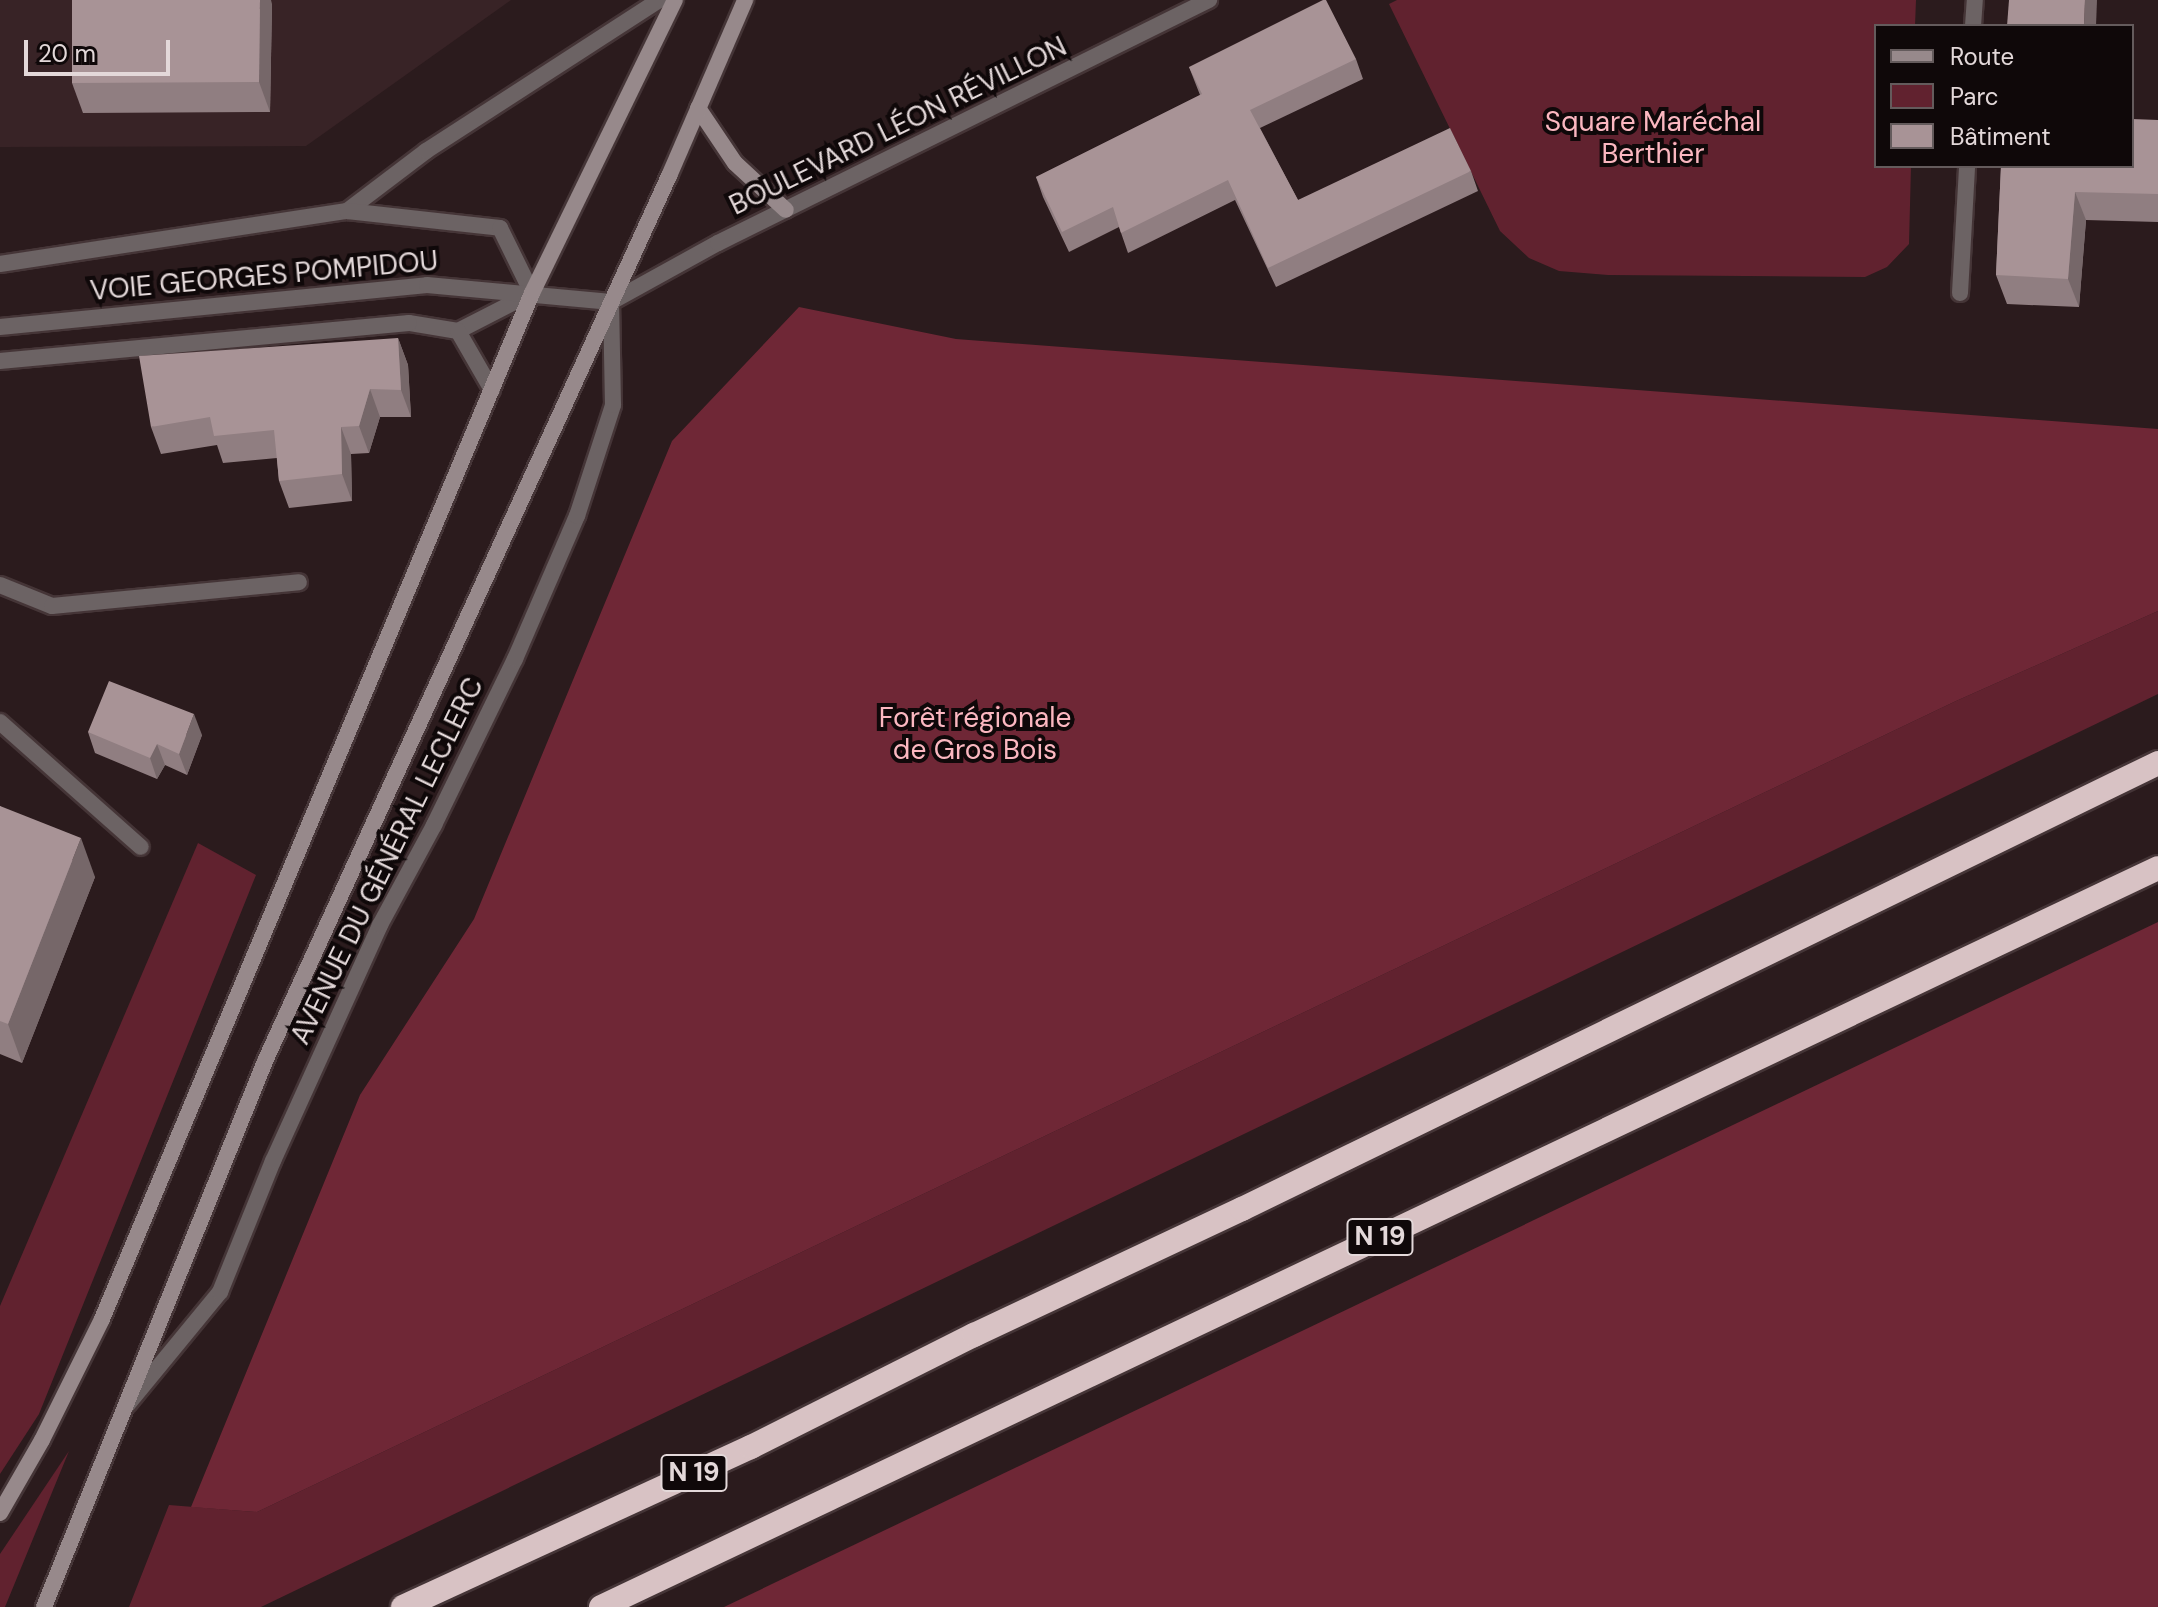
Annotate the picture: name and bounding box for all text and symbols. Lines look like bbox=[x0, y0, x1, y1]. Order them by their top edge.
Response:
scale bar bbox=[28, 24, 174, 74]
legend bbox=[1874, 24, 2134, 168]
street label: BOULEVARD LÉON RÉVILLON bbox=[724, 30, 1072, 222]
text: 20 m bbox=[38, 38, 96, 69]
text: Route bbox=[1950, 41, 2014, 72]
text: Parc bbox=[1950, 81, 1999, 112]
park label: Square Maréchal Berthier bbox=[1545, 105, 1761, 171]
text: Bâtiment bbox=[1950, 121, 2051, 152]
street label: VOIE GEORGES POMPIDOU bbox=[89, 244, 439, 308]
street label: AVENUE DU GÉNÉRAL LECLERC bbox=[283, 672, 491, 1050]
park label: Forêt régionale de Gros Bois bbox=[879, 701, 1071, 767]
road number: N 19 bbox=[1346, 1215, 1414, 1259]
road number: N 19 bbox=[660, 1451, 728, 1495]

